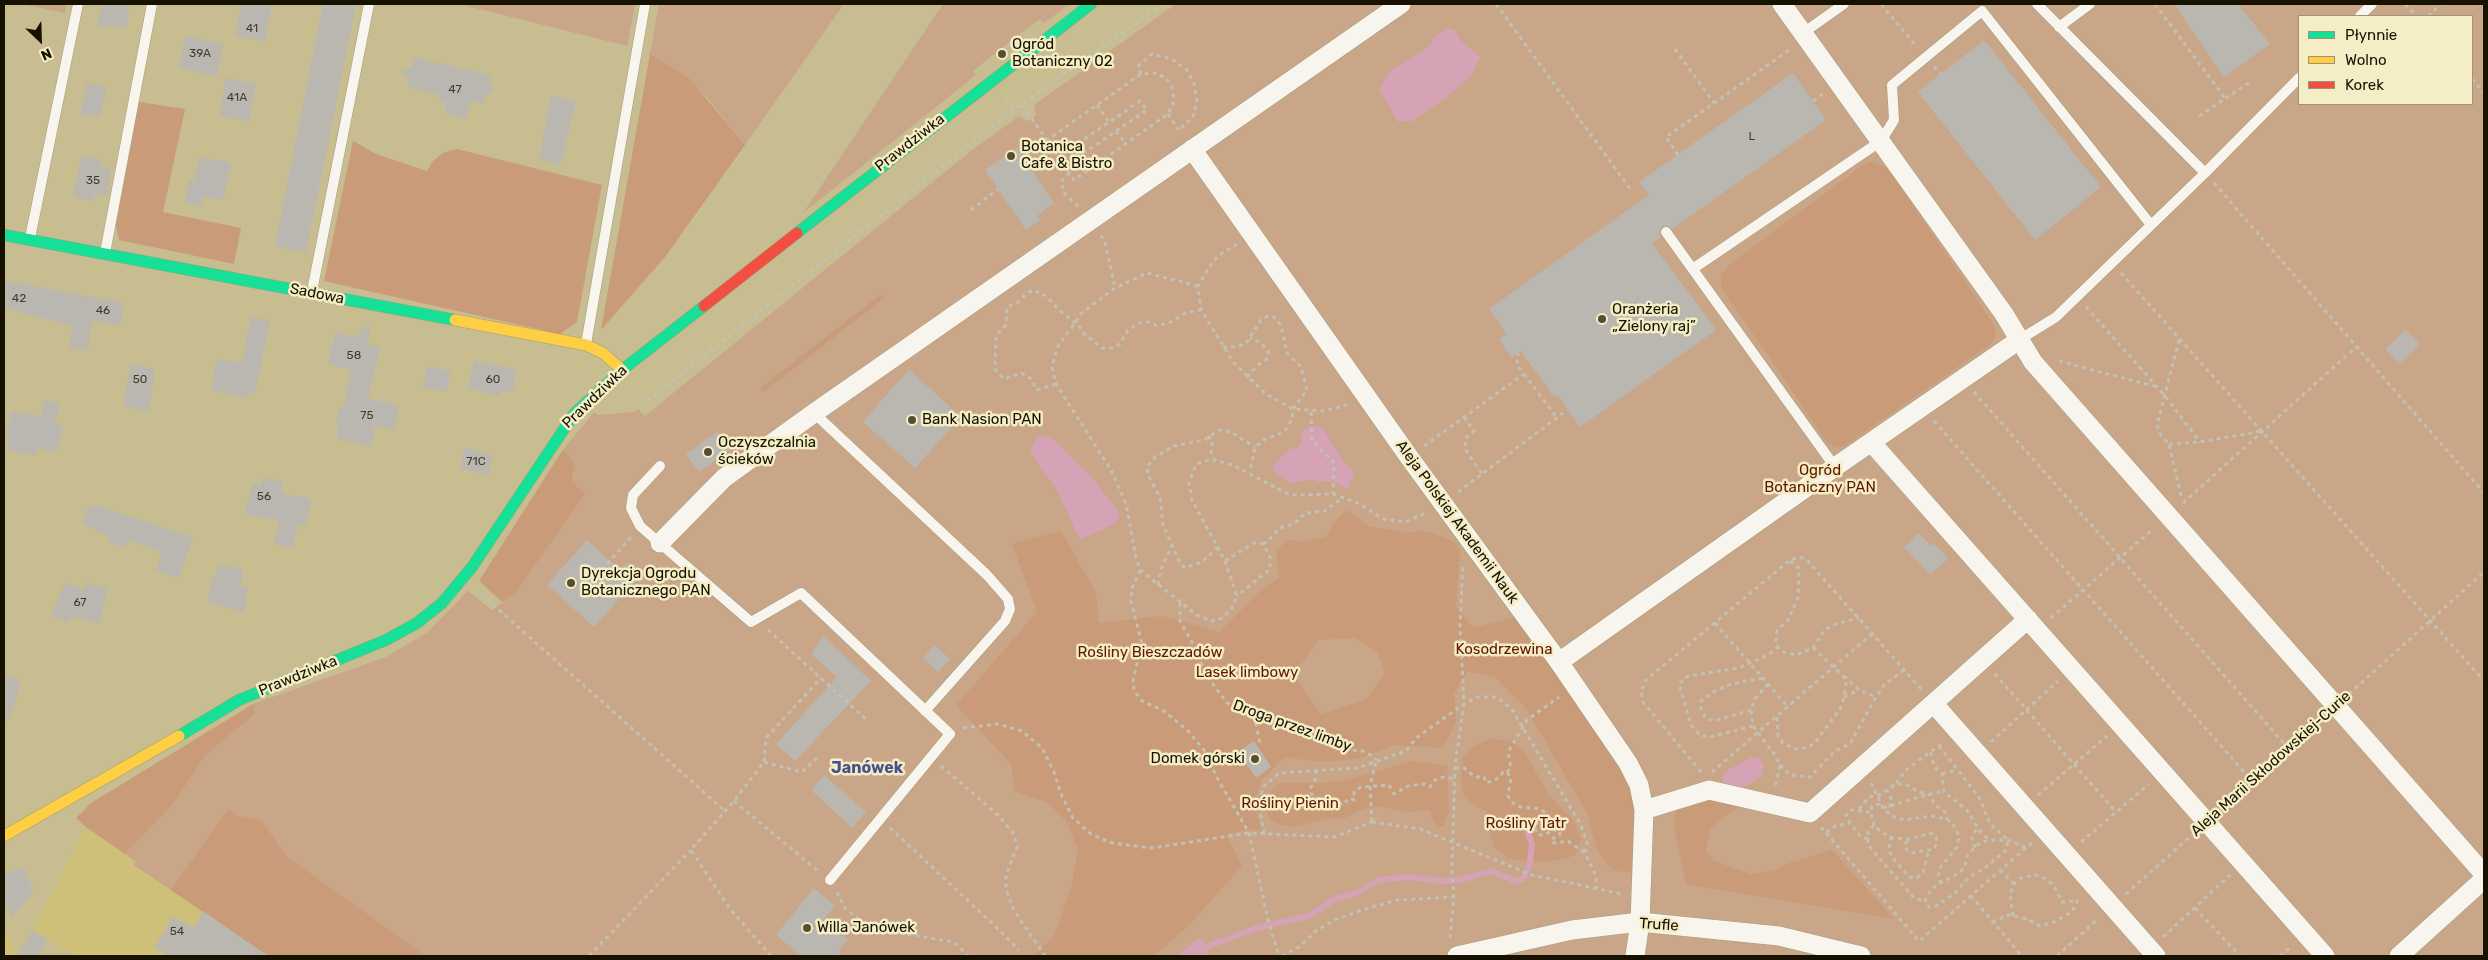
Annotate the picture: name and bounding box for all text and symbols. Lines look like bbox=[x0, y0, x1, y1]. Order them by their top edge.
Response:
north arrow bbox=[15, 15, 65, 65]
legend bbox=[2298, 15, 2473, 105]
house number: 41 bbox=[246, 22, 258, 36]
text: Płynnie bbox=[2345, 26, 2397, 44]
place label: Ogród Botaniczny 02 bbox=[1012, 36, 1112, 71]
text: N bbox=[38, 44, 54, 64]
house number: 39A bbox=[189, 47, 211, 61]
marker: Ogród Botaniczny 02 bbox=[996, 48, 1008, 60]
text: Wolno bbox=[2345, 51, 2387, 69]
text: Korek bbox=[2345, 76, 2384, 94]
house number: 47 bbox=[448, 83, 462, 97]
house number: 41A bbox=[227, 91, 247, 105]
street label: Prawdziwka bbox=[872, 110, 948, 176]
house number: L bbox=[1749, 130, 1755, 144]
place label: Botanica Cafe & Bistro bbox=[1021, 138, 1112, 173]
marker: Botanica Cafe & Bistro bbox=[1005, 150, 1017, 162]
house number: 35 bbox=[86, 174, 100, 188]
street label: Sadowa bbox=[288, 280, 346, 308]
house number: 42 bbox=[12, 292, 26, 306]
place label: Oranżeria „Zielony raj” bbox=[1612, 301, 1696, 336]
house number: 46 bbox=[96, 304, 110, 318]
marker: Oranżeria „Zielony raj” bbox=[1596, 313, 1608, 325]
house number: 58 bbox=[347, 349, 361, 363]
street label: Prawdziwka bbox=[559, 362, 631, 432]
house number: 50 bbox=[133, 373, 147, 387]
house number: 60 bbox=[486, 373, 500, 387]
house number: 75 bbox=[360, 409, 374, 423]
place label: Bank Nasion PAN bbox=[922, 411, 1042, 429]
marker: Bank Nasion PAN bbox=[906, 414, 918, 426]
place label: Oczyszczalnia ścieków bbox=[718, 434, 816, 469]
street label: Aleja Polskiej Akademii Nauk bbox=[1392, 437, 1522, 607]
marker: Oczyszczalnia ścieków bbox=[702, 446, 714, 458]
house number: 71C bbox=[466, 455, 486, 469]
park label: Ogród Botaniczny PAN bbox=[1764, 462, 1876, 497]
house number: 56 bbox=[257, 490, 271, 504]
place label: Dyrekcja Ogrodu Botanicznego PAN bbox=[581, 565, 711, 600]
marker: Dyrekcja Ogrodu Botanicznego PAN bbox=[565, 577, 577, 589]
house number: 67 bbox=[73, 596, 87, 610]
park label: Kosodrzewina bbox=[1456, 641, 1552, 659]
park label: Rośliny Bieszczadów bbox=[1078, 644, 1222, 662]
street label: Prawdziwka bbox=[256, 652, 340, 700]
park label: Lasek limbowy bbox=[1196, 664, 1298, 682]
street label: Aleja Marii Skłodowskiej-Curie bbox=[2187, 687, 2355, 841]
street label: Droga przez limby bbox=[1230, 696, 1354, 756]
place label: Domek górski bbox=[1151, 750, 1245, 768]
marker: Domek górski bbox=[1249, 753, 1261, 765]
district label: Janówek bbox=[831, 758, 903, 778]
park label: Rośliny Pienin bbox=[1241, 795, 1339, 813]
park label: Rośliny Tatr bbox=[1485, 815, 1567, 833]
street label: Trufle bbox=[1639, 915, 1679, 935]
place label: Willa Janówek bbox=[817, 919, 915, 937]
marker: Willa Janówek bbox=[801, 922, 813, 934]
house number: 54 bbox=[170, 925, 184, 939]

